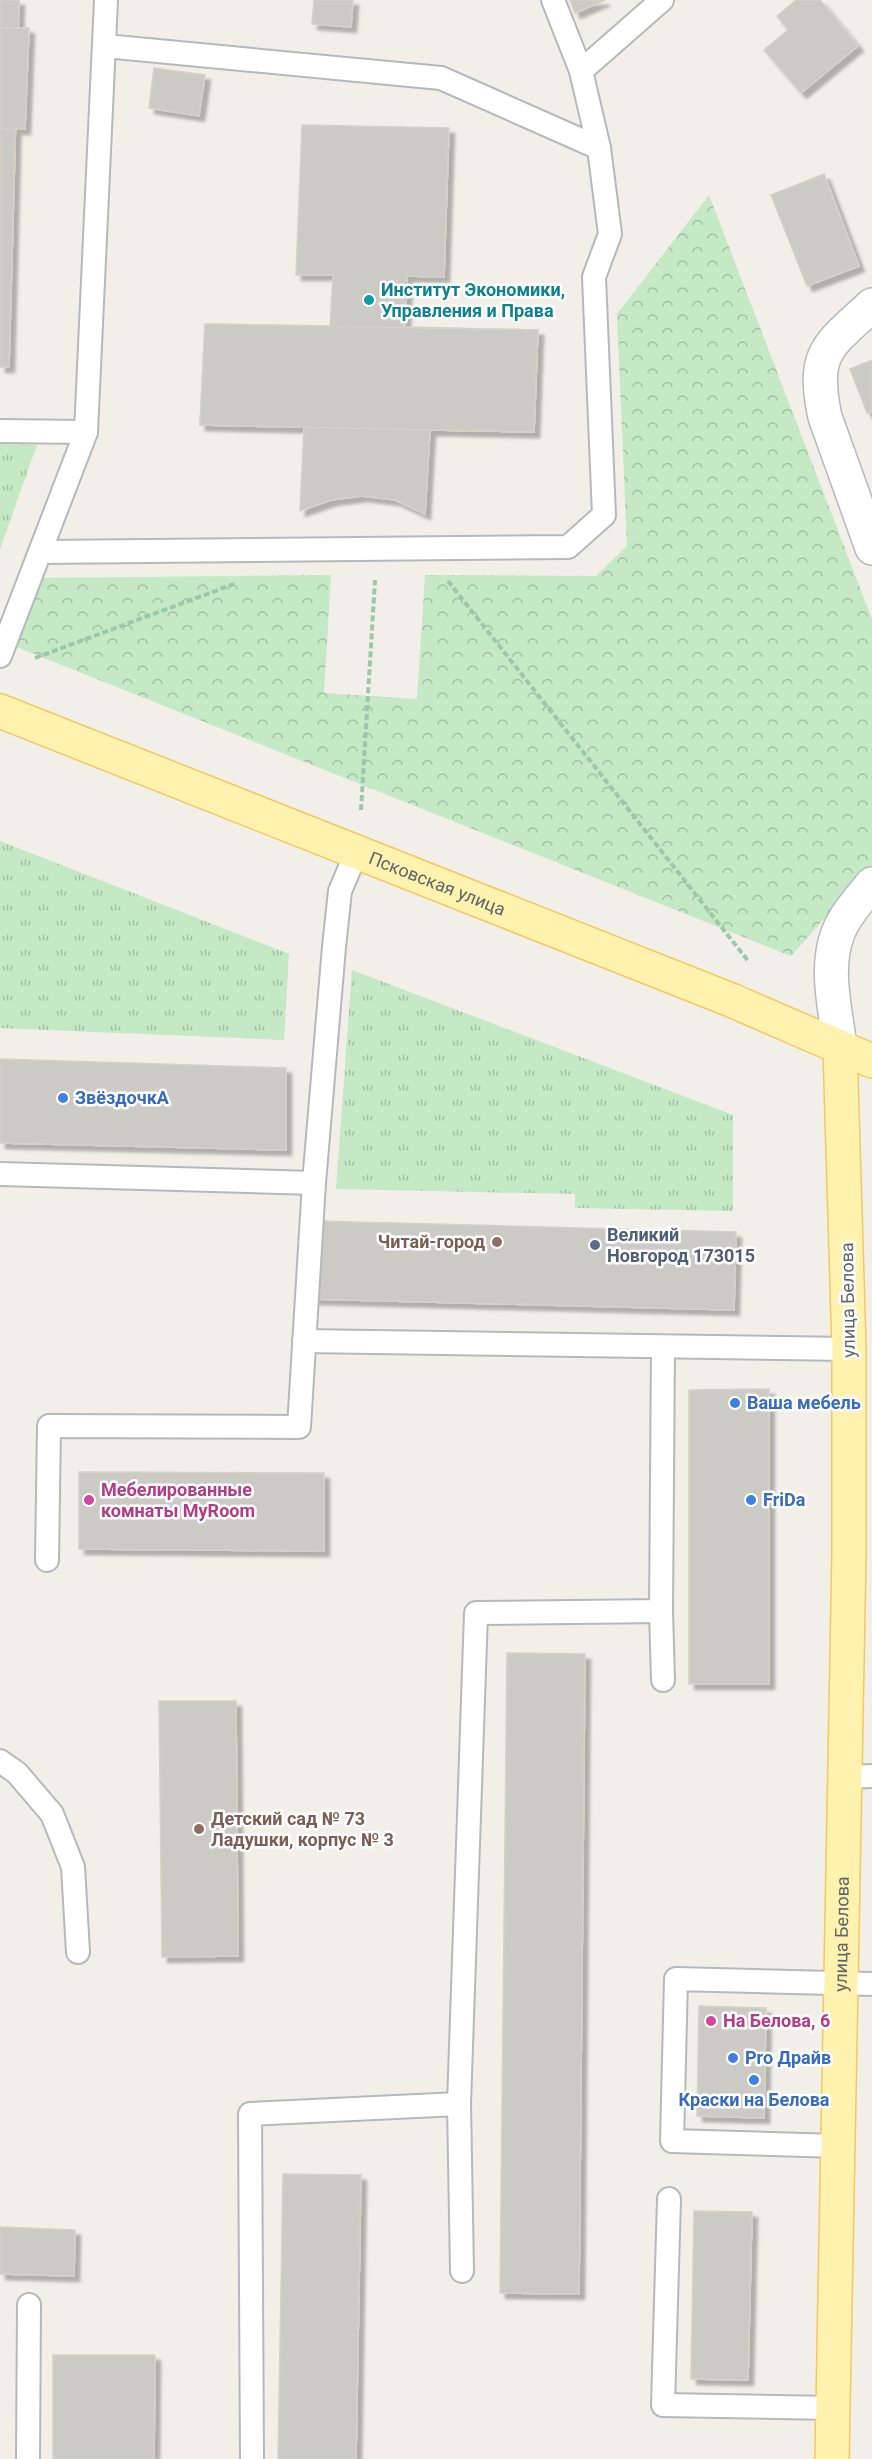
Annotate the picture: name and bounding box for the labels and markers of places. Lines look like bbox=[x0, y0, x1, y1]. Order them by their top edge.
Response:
place label: Институт Экономики, Управления и Права bbox=[381, 279, 565, 321]
marker: Институт Экономики, Управления и Права bbox=[362, 293, 376, 307]
place label: ЗвёздочкА bbox=[75, 1087, 170, 1108]
marker: ЗвёздочкА bbox=[56, 1091, 70, 1105]
place label: Великий Новгород 173015 bbox=[607, 1224, 755, 1266]
place label: Читай-город bbox=[378, 1231, 486, 1252]
marker: Читай-город bbox=[490, 1235, 504, 1249]
marker: Великий Новгород 173015 bbox=[588, 1238, 602, 1252]
place label: Ваша мебель bbox=[747, 1392, 861, 1413]
marker: Ваша мебель bbox=[728, 1396, 742, 1410]
place label: Мебелированные комнаты MyRoom bbox=[101, 1479, 255, 1521]
place label: FriDa bbox=[763, 1489, 806, 1510]
marker: Мебелированные комнаты MyRoom bbox=[82, 1493, 96, 1507]
marker: FriDa bbox=[744, 1493, 758, 1507]
place label: Детский сад № 73 Ладушки, корпус № 3 bbox=[211, 1808, 394, 1850]
marker: Детский сад № 73 Ладушки, корпус № 3 bbox=[192, 1822, 206, 1836]
place label: На Белова, 6 bbox=[723, 2010, 830, 2031]
marker: На Белова, 6 bbox=[704, 2014, 718, 2028]
place label: Pro Драйв bbox=[745, 2047, 831, 2068]
marker: Pro Драйв bbox=[726, 2051, 740, 2065]
marker: Краски на Белова bbox=[747, 2073, 761, 2087]
place label: Краски на Белова bbox=[679, 2089, 830, 2110]

